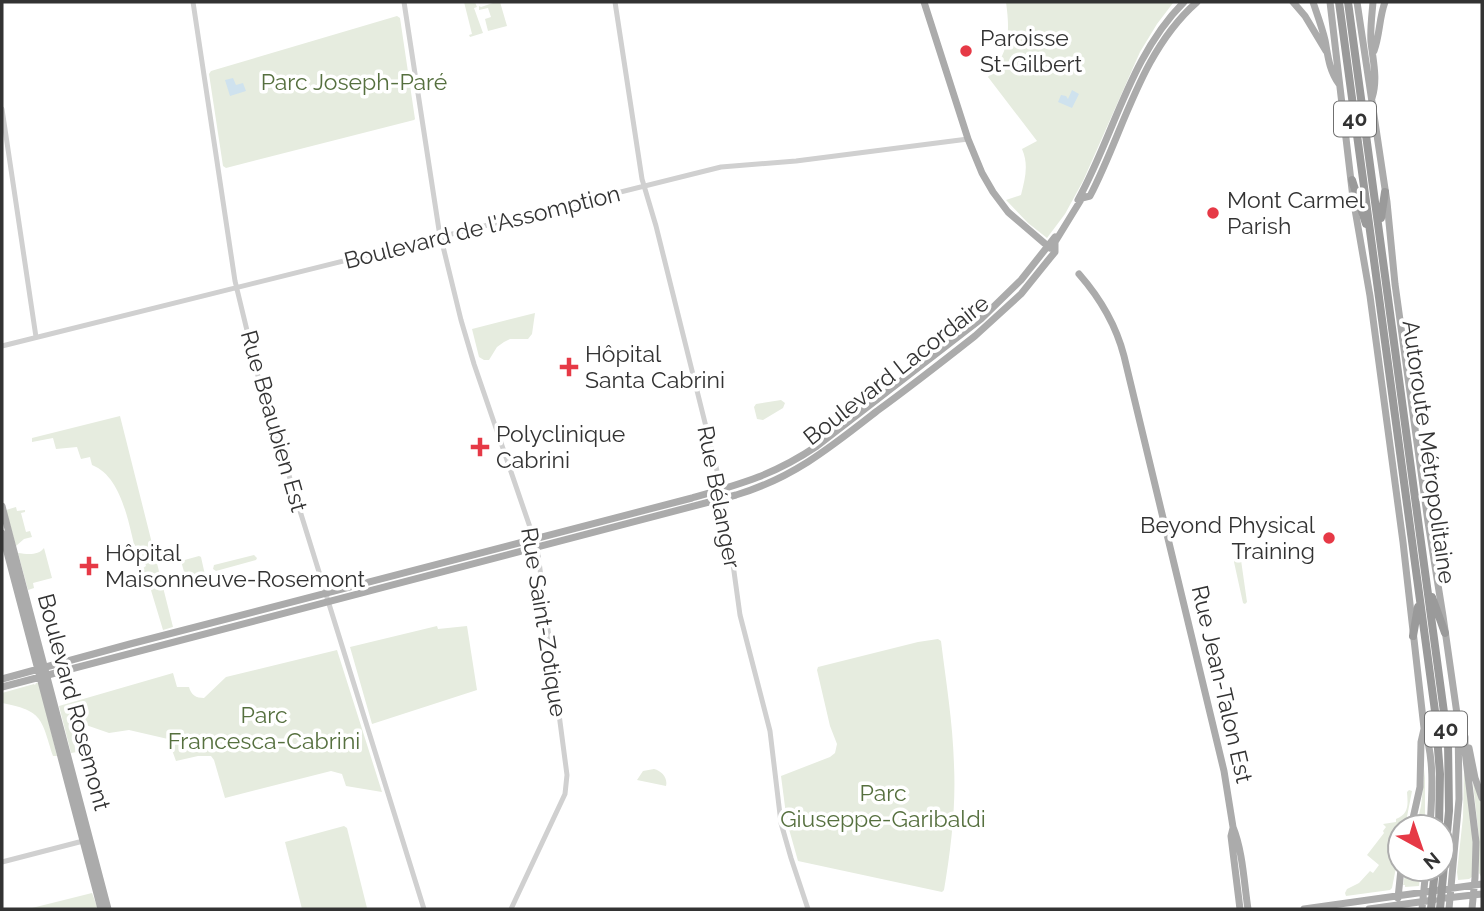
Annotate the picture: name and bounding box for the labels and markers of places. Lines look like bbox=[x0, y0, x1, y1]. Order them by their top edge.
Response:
place label: Paroisse St-Gilbert bbox=[980, 24, 1083, 77]
marker: Paroisse St-Gilbert bbox=[958, 43, 974, 59]
place label: Mont Carmel Parish bbox=[1227, 186, 1366, 239]
marker: Mont Carmel Parish bbox=[1205, 205, 1221, 221]
place label: Hôpital Santa Cabrini bbox=[585, 340, 725, 393]
marker: Hôpital Santa Cabrini bbox=[559, 357, 579, 377]
place label: Polyclinique Cabrini bbox=[496, 420, 625, 473]
marker: Polyclinique Cabrini bbox=[470, 437, 490, 457]
place label: Beyond Physical Training bbox=[1140, 511, 1316, 564]
marker: Beyond Physical Training bbox=[1321, 530, 1337, 546]
place label: Hôpital Maisonneuve-Rosemont bbox=[105, 539, 365, 592]
marker: Hôpital Maisonneuve-Rosemont bbox=[79, 556, 99, 576]

